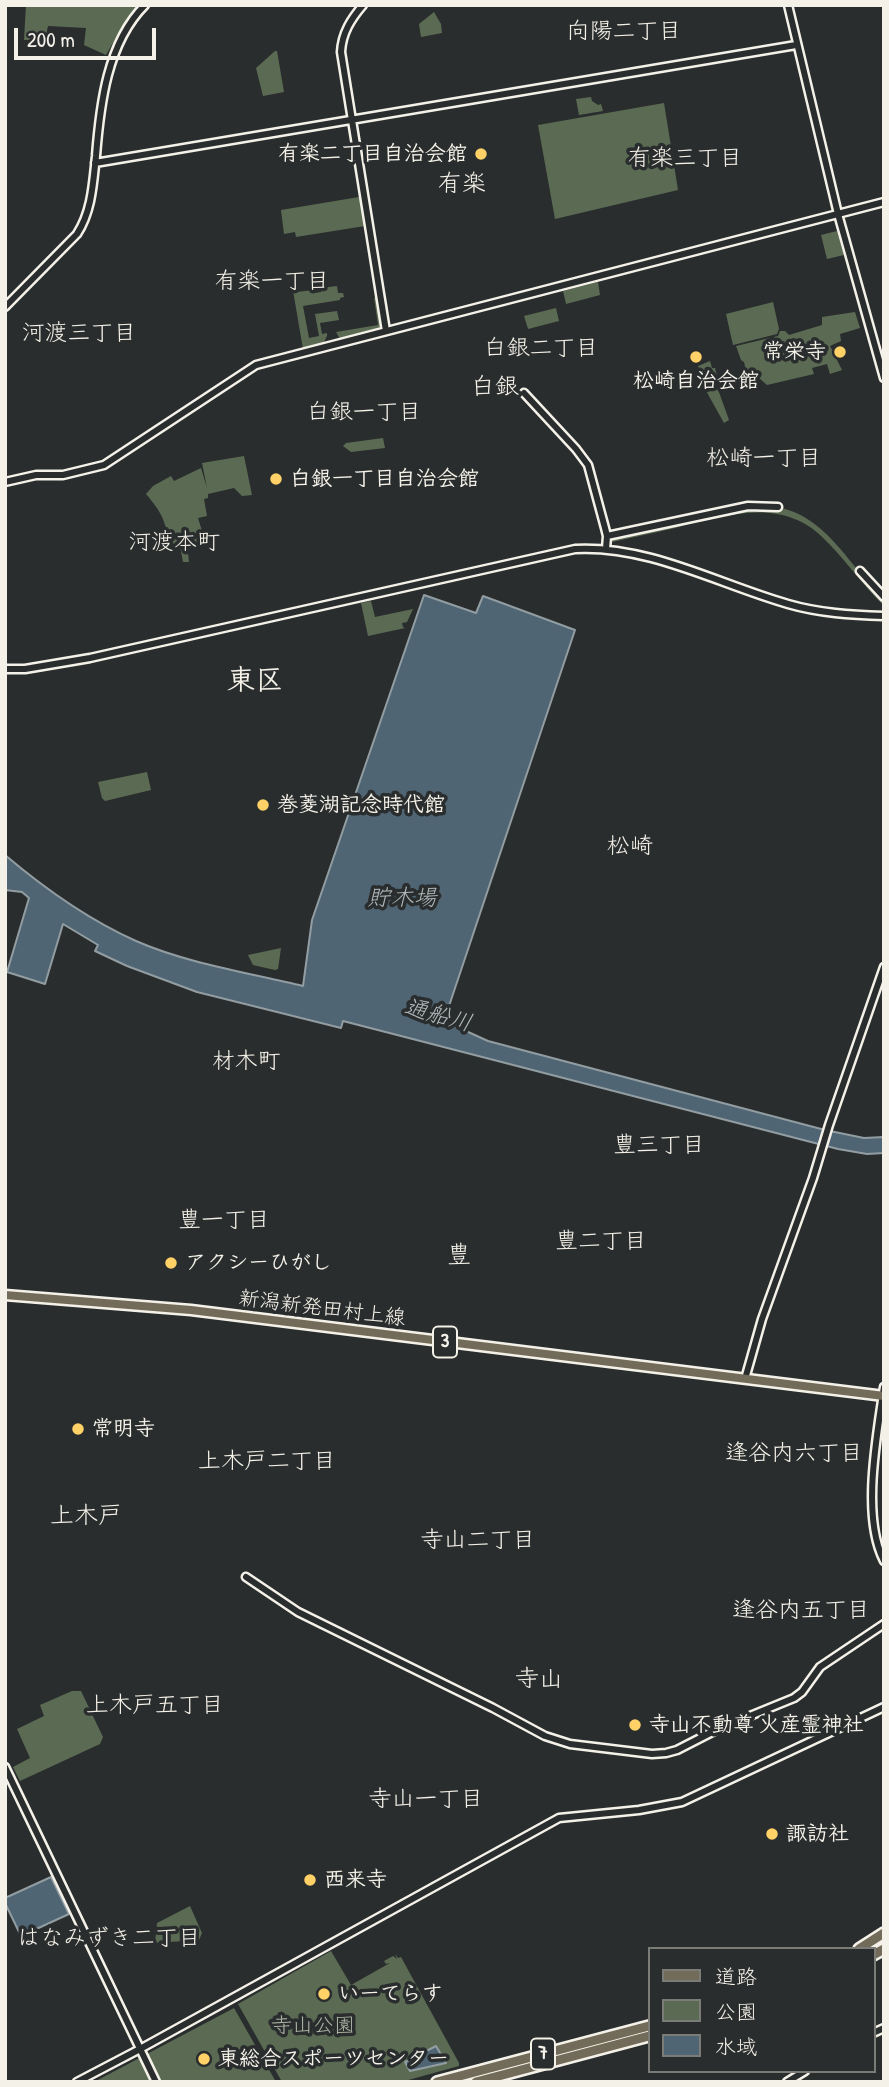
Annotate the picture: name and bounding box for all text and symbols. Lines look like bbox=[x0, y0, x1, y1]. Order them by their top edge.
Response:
scale bar bbox=[18, 14, 159, 58]
district label: 向陽二丁目 bbox=[567, 18, 681, 46]
text: 200 m bbox=[27, 25, 75, 54]
place label: 有楽二丁目自治会館 bbox=[278, 141, 467, 167]
district label: 有楽三丁目 bbox=[628, 145, 742, 173]
marker: 有楽二丁目自治会館 bbox=[473, 146, 489, 162]
district label: 有楽 bbox=[438, 171, 486, 199]
district label: 有楽一丁目 bbox=[215, 268, 329, 296]
district label: 河渡三丁目 bbox=[22, 320, 136, 348]
district label: 白銀二丁目 bbox=[484, 335, 598, 363]
place label: 常栄寺 bbox=[763, 339, 826, 365]
marker: 常栄寺 bbox=[832, 344, 848, 360]
marker: 松崎自治会館 bbox=[688, 349, 704, 365]
place label: 松崎自治会館 bbox=[633, 368, 759, 394]
district label: 白銀 bbox=[471, 374, 519, 402]
district label: 白銀一丁目 bbox=[307, 399, 421, 427]
district label: 松崎一丁目 bbox=[707, 445, 821, 473]
place label: 白銀一丁目自治会館 bbox=[290, 466, 479, 492]
marker: 白銀一丁目自治会館 bbox=[268, 471, 284, 487]
district label: 河渡本町 bbox=[128, 529, 220, 557]
district label: 東区 bbox=[227, 665, 283, 699]
place label: 巻菱湖記念時代館 bbox=[277, 792, 445, 818]
marker: 巻菱湖記念時代館 bbox=[255, 797, 271, 813]
district label: 松崎 bbox=[607, 833, 653, 861]
water label: 貯木場 bbox=[368, 885, 436, 913]
water label: 通船川 bbox=[401, 994, 475, 1038]
district label: 材木町 bbox=[212, 1048, 280, 1076]
district label: 豊三丁目 bbox=[613, 1132, 705, 1160]
district label: 豊一丁目 bbox=[178, 1207, 270, 1235]
district label: 豊二丁目 bbox=[555, 1228, 647, 1256]
district label: 豊 bbox=[447, 1242, 471, 1270]
place label: アクシーひがし bbox=[185, 1250, 332, 1276]
marker: アクシーひがし bbox=[163, 1255, 179, 1271]
street label: 新潟新発田村上線 bbox=[237, 1286, 407, 1332]
road number: 3 bbox=[433, 1326, 457, 1358]
place label: 常明寺 bbox=[92, 1416, 155, 1442]
marker: 常明寺 bbox=[70, 1421, 86, 1437]
district label: 逢谷内六丁目 bbox=[725, 1440, 863, 1468]
district label: 上木戸二丁目 bbox=[198, 1448, 336, 1476]
district label: 上木戸 bbox=[50, 1503, 122, 1531]
district label: 寺山二丁目 bbox=[421, 1527, 535, 1555]
district label: 逢谷内五丁目 bbox=[732, 1597, 870, 1625]
district label: 寺山 bbox=[515, 1666, 563, 1694]
district label: 上木戸五丁目 bbox=[86, 1692, 224, 1720]
place label: 寺山不動尊 火産霊神社 bbox=[649, 1712, 864, 1738]
marker: 寺山不動尊 火産霊神社 bbox=[627, 1717, 643, 1733]
district label: 寺山一丁目 bbox=[369, 1786, 483, 1814]
place label: 諏訪社 bbox=[786, 1821, 849, 1847]
marker: 諏訪社 bbox=[764, 1826, 780, 1842]
place label: 西来寺 bbox=[324, 1867, 387, 1893]
marker: 西来寺 bbox=[302, 1872, 318, 1888]
district label: はなみずき二丁目 bbox=[17, 1925, 201, 1953]
legend bbox=[648, 1947, 875, 2073]
text: 道路 bbox=[715, 1962, 757, 1991]
place label: いーてらす bbox=[338, 1981, 443, 2007]
marker: いーてらす bbox=[316, 1986, 332, 2002]
text: 公園 bbox=[715, 1997, 757, 2026]
park label: 寺山公園 bbox=[271, 2013, 355, 2039]
text: 水域 bbox=[715, 2032, 757, 2061]
road number: 7 bbox=[531, 2038, 555, 2070]
place label: 東総合スポーツセンター bbox=[218, 2046, 449, 2072]
marker: 東総合スポーツセンター bbox=[196, 2051, 212, 2067]

